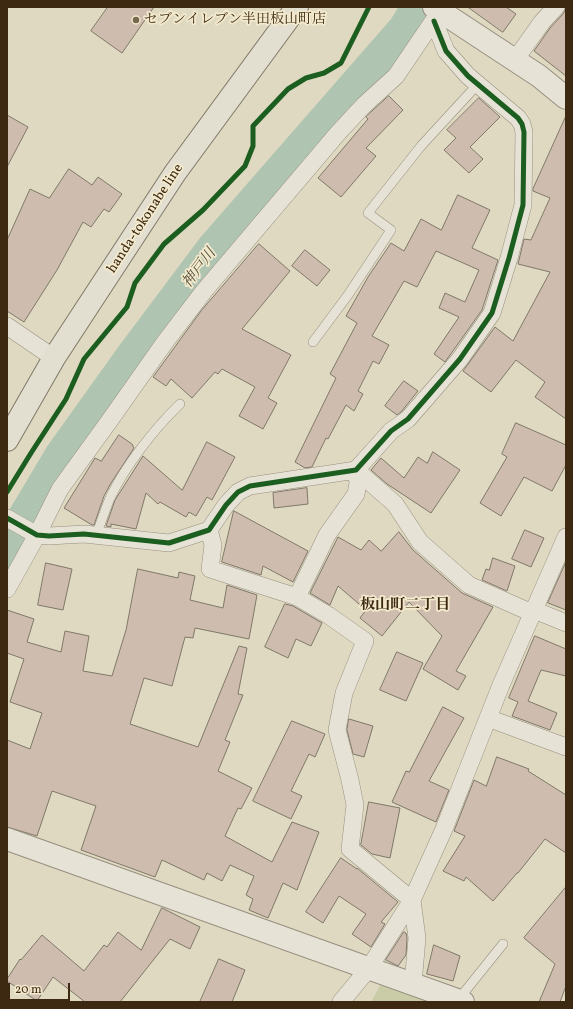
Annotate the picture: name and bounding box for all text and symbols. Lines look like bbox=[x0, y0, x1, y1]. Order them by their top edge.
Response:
place label: セブンイレブン半田板山町店 bbox=[144, 12, 326, 28]
marker: セブンイレブン半田板山町店 bbox=[131, 15, 141, 25]
street label: handa-tokonabe line bbox=[104, 161, 188, 277]
water label: 神戸川 bbox=[179, 246, 221, 292]
district label: 板山町二丁目 bbox=[360, 597, 450, 615]
scale bar bbox=[10, 975, 72, 1001]
text: 20 m bbox=[15, 982, 42, 998]

